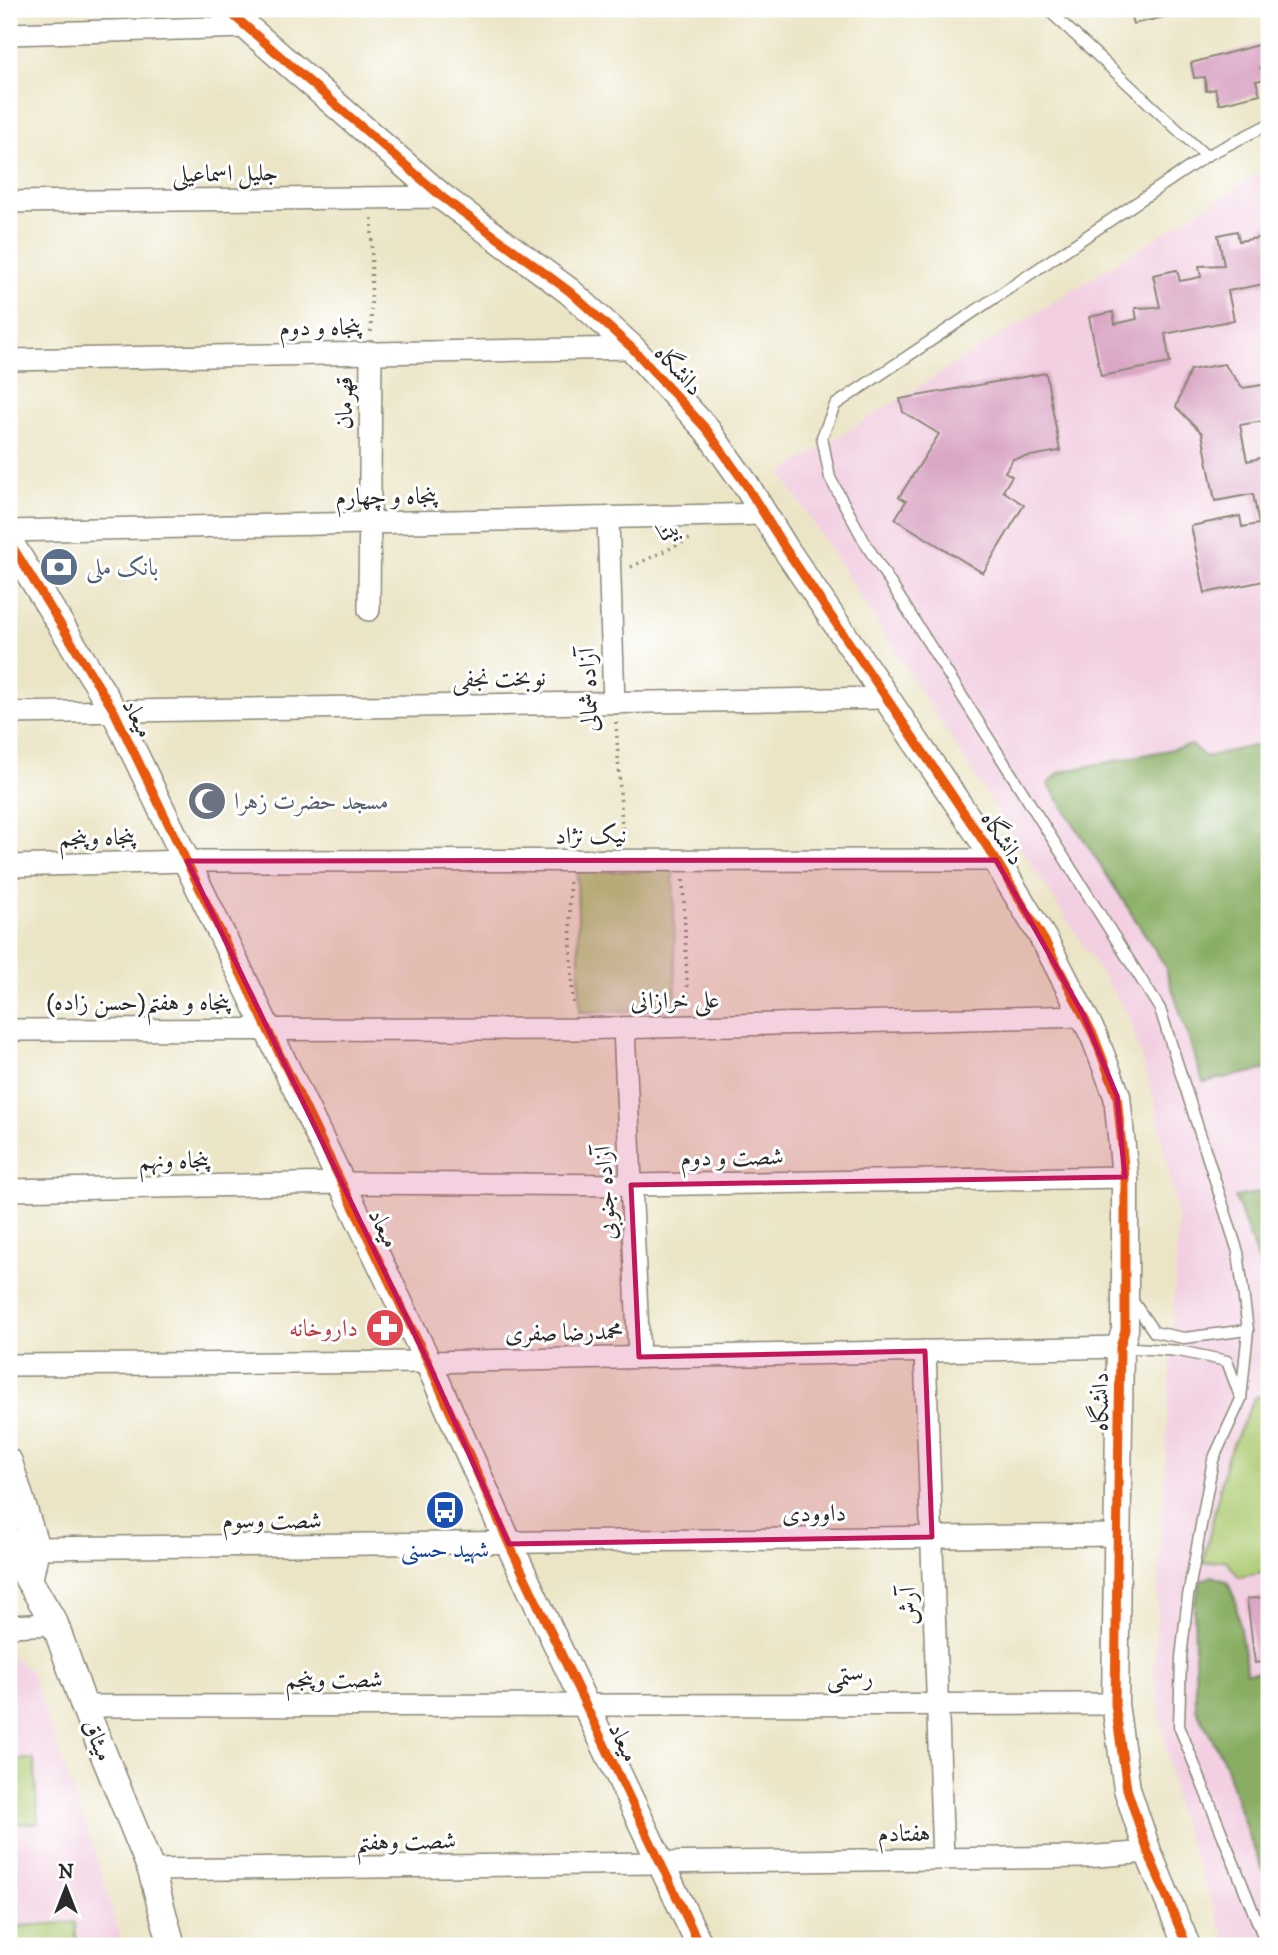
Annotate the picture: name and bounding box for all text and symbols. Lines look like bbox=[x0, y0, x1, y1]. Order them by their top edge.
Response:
street label: جلیل اسماعیلی bbox=[172, 158, 279, 191]
street label: پنجاه و دوم bbox=[279, 312, 363, 349]
street label: دانشگاه bbox=[647, 338, 710, 403]
street label: قهرمان bbox=[330, 376, 360, 430]
street label: پنجاه و چهارم bbox=[335, 481, 439, 518]
street label: بیتا bbox=[652, 512, 685, 549]
bank icon: بانک ملی bbox=[38, 546, 80, 588]
place label: بانک ملی bbox=[86, 553, 158, 584]
street label: آزاده شمالی bbox=[572, 645, 605, 733]
street label: نوبخت نجفی bbox=[452, 663, 546, 696]
street label: میعاد bbox=[115, 694, 160, 743]
mosque icon: مسجد حضرت زهرا bbox=[186, 780, 228, 822]
place label: مسجد حضرت زهرا bbox=[234, 787, 389, 817]
street label: دانشگاه bbox=[973, 805, 1032, 872]
street label: نیک نژاد bbox=[555, 820, 627, 852]
street label: پنجاه وپنجم bbox=[59, 822, 138, 860]
street label: علی خرازانی bbox=[630, 985, 720, 1018]
street label: (حسن زاده)پنجاه و هفتم bbox=[46, 988, 232, 1026]
street label: آزاده جنوبی bbox=[588, 1142, 624, 1241]
street label: شصت و دوم bbox=[680, 1142, 784, 1179]
street label: پنجاه ونهم bbox=[138, 1145, 212, 1183]
street label: میعاد bbox=[361, 1204, 405, 1253]
pharmacy icon: داروخانه bbox=[364, 1307, 406, 1349]
place label: داروخانه bbox=[289, 1314, 358, 1344]
street label: محمدرضا صفری bbox=[505, 1317, 623, 1349]
street label: دانشگاه bbox=[1085, 1372, 1116, 1432]
bus stop icon: شهید حسنی bbox=[424, 1489, 466, 1531]
street label: داوودی bbox=[782, 1498, 846, 1530]
street label: شصت وسوم bbox=[222, 1506, 322, 1541]
place label: شهید حسنی bbox=[401, 1535, 489, 1566]
street label: آرش bbox=[893, 1583, 925, 1626]
street label: رستمی bbox=[827, 1663, 873, 1694]
street label: شصت وپنجم bbox=[285, 1665, 383, 1701]
street label: میثاق bbox=[75, 1715, 119, 1766]
street label: میعاد bbox=[601, 1718, 645, 1767]
street label: هفتادم bbox=[877, 1819, 931, 1854]
street label: شصت وهفتم bbox=[356, 1826, 457, 1866]
north arrow bbox=[32, 1854, 102, 1924]
text: N bbox=[58, 1861, 74, 1884]

